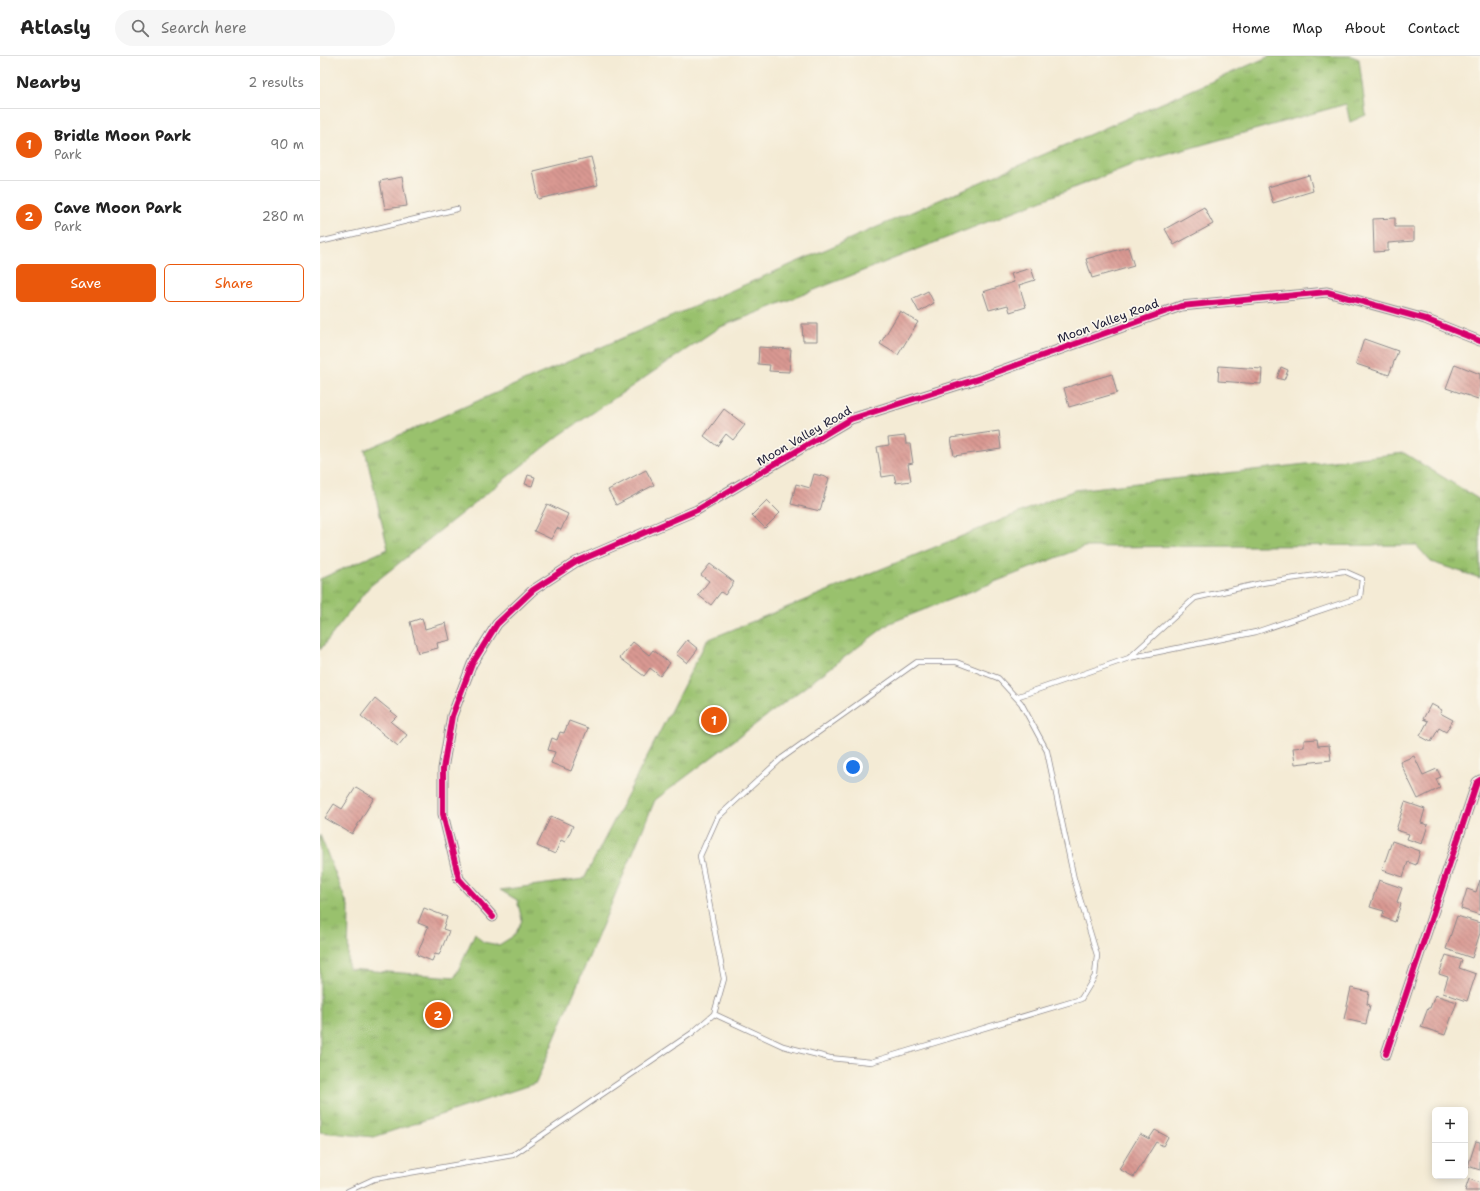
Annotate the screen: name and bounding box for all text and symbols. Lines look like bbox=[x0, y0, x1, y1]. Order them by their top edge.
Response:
search box bbox=[115, 10, 395, 46]
text: Atlasly bbox=[20, 15, 91, 40]
icon: search bbox=[129, 17, 151, 39]
text: Search here bbox=[161, 18, 247, 38]
text: Home bbox=[1232, 19, 1271, 37]
text: Map bbox=[1293, 19, 1323, 37]
text: About bbox=[1345, 19, 1386, 37]
text: Contact bbox=[1408, 19, 1460, 37]
text: Nearby bbox=[16, 71, 81, 93]
text: 2 results bbox=[248, 74, 304, 91]
text: Bridle Moon Park bbox=[54, 126, 191, 146]
text: 1 bbox=[26, 136, 32, 153]
text: 90 m bbox=[270, 136, 304, 153]
text: Park bbox=[54, 146, 82, 163]
text: Cave Moon Park bbox=[54, 198, 182, 218]
text: 2 bbox=[24, 208, 34, 225]
text: 280 m bbox=[262, 208, 304, 225]
text: Park bbox=[54, 218, 82, 235]
button: Save bbox=[16, 264, 156, 302]
button: Share bbox=[164, 264, 304, 302]
street label: Moon Valley Road bbox=[1055, 295, 1161, 347]
street label: Moon Valley Road bbox=[754, 402, 855, 470]
pin: 1 bbox=[701, 705, 727, 735]
your location bbox=[843, 757, 863, 777]
pin: 2 bbox=[425, 1000, 451, 1030]
map controls bbox=[1432, 1107, 1468, 1179]
button: + bbox=[1432, 1107, 1468, 1143]
button: − bbox=[1432, 1143, 1468, 1179]

